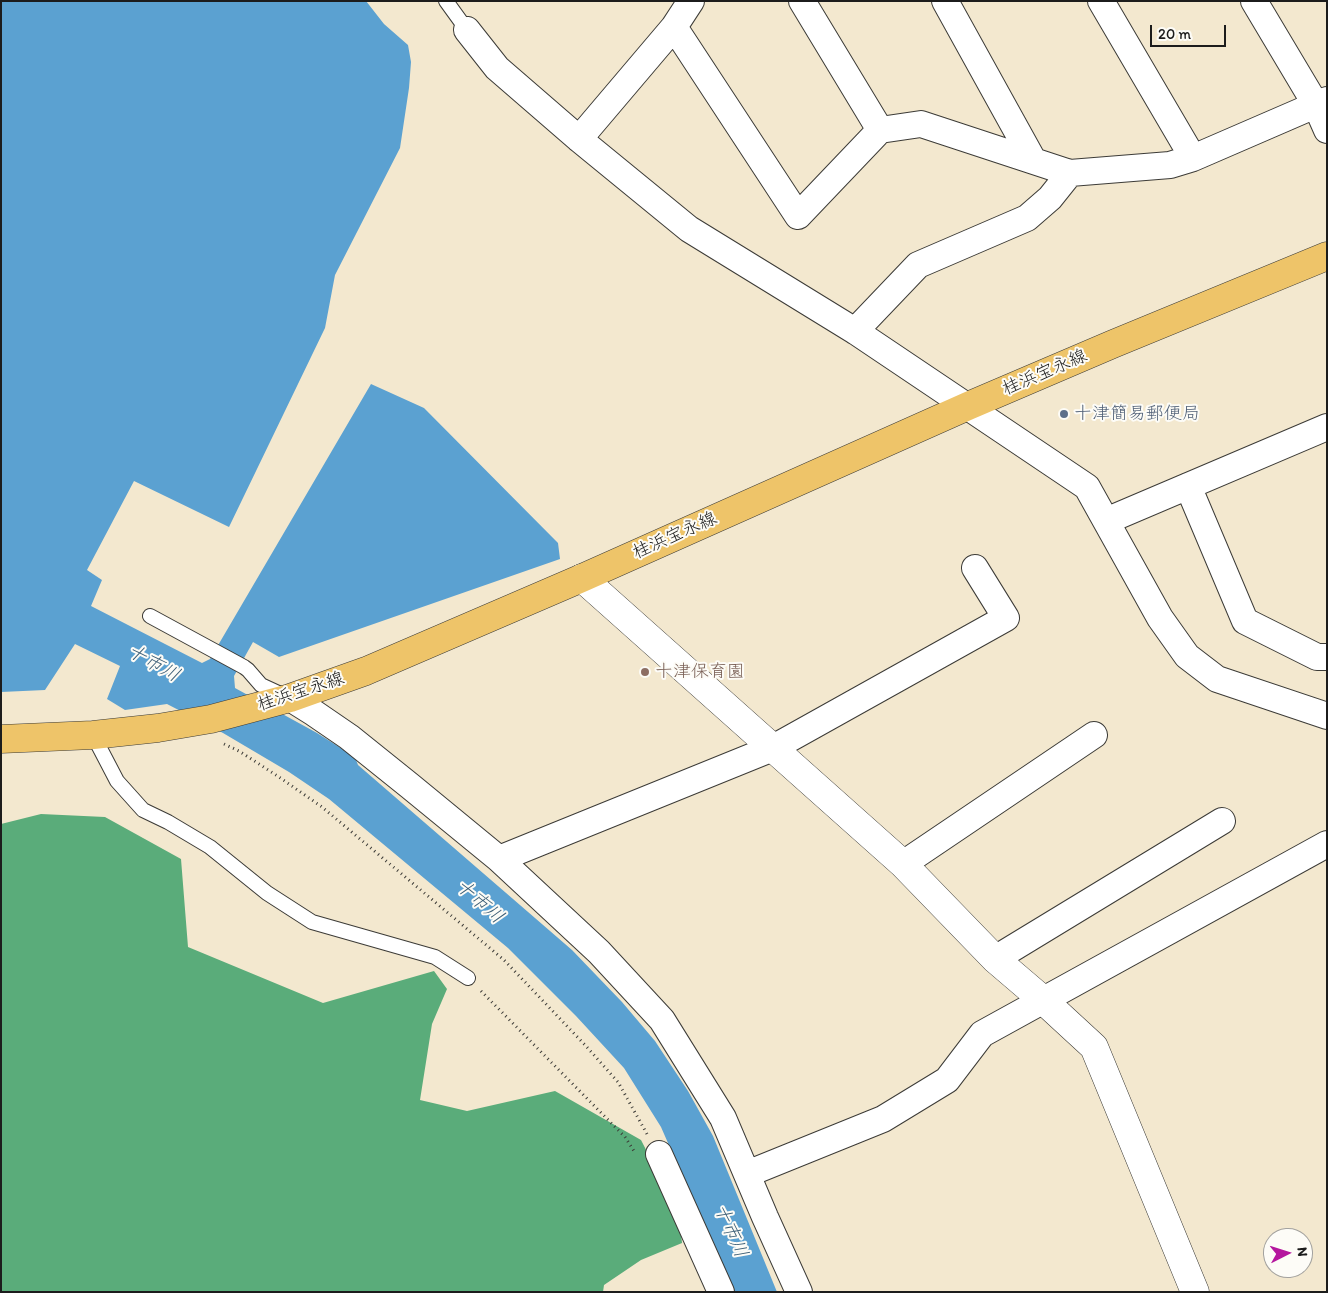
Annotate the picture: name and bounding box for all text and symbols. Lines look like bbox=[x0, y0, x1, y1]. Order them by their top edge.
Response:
scale bar bbox=[1153, 15, 1229, 47]
text: 20 m bbox=[1158, 25, 1191, 43]
street label: 桂浜宝永線 bbox=[999, 345, 1091, 401]
place label: 十津簡易郵便局 bbox=[1074, 403, 1200, 425]
marker: 十津簡易郵便局 bbox=[1058, 408, 1070, 420]
street label: 桂浜宝永線 bbox=[629, 508, 721, 564]
water label: 十市川 bbox=[123, 640, 183, 688]
place label: 十津保育園 bbox=[655, 661, 745, 683]
marker: 十津保育園 bbox=[639, 666, 651, 678]
street label: 桂浜宝永線 bbox=[255, 668, 347, 716]
water label: 十市川 bbox=[450, 875, 508, 929]
water label: 十市川 bbox=[708, 1200, 752, 1262]
north arrow bbox=[1263, 1228, 1313, 1278]
text: N bbox=[1294, 1246, 1311, 1257]

